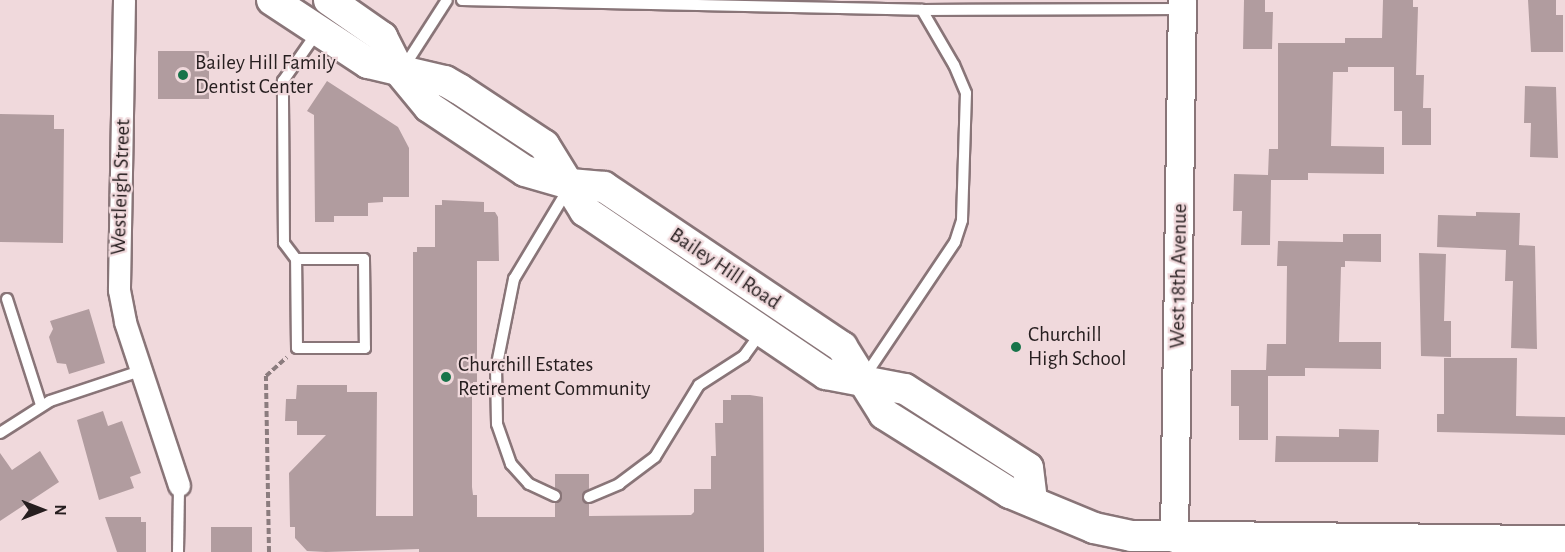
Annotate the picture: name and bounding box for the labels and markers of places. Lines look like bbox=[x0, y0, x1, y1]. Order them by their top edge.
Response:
place label: Bailey Hill Family Dentist Center bbox=[195, 50, 336, 100]
marker: Bailey Hill Family Dentist Center bbox=[176, 68, 190, 82]
place label: Churchill High School bbox=[1028, 322, 1126, 372]
marker: Churchill High School bbox=[1009, 340, 1023, 354]
place label: Churchill Estates Retirement Community bbox=[458, 352, 650, 402]
marker: Churchill Estates Retirement Community bbox=[439, 370, 453, 384]

